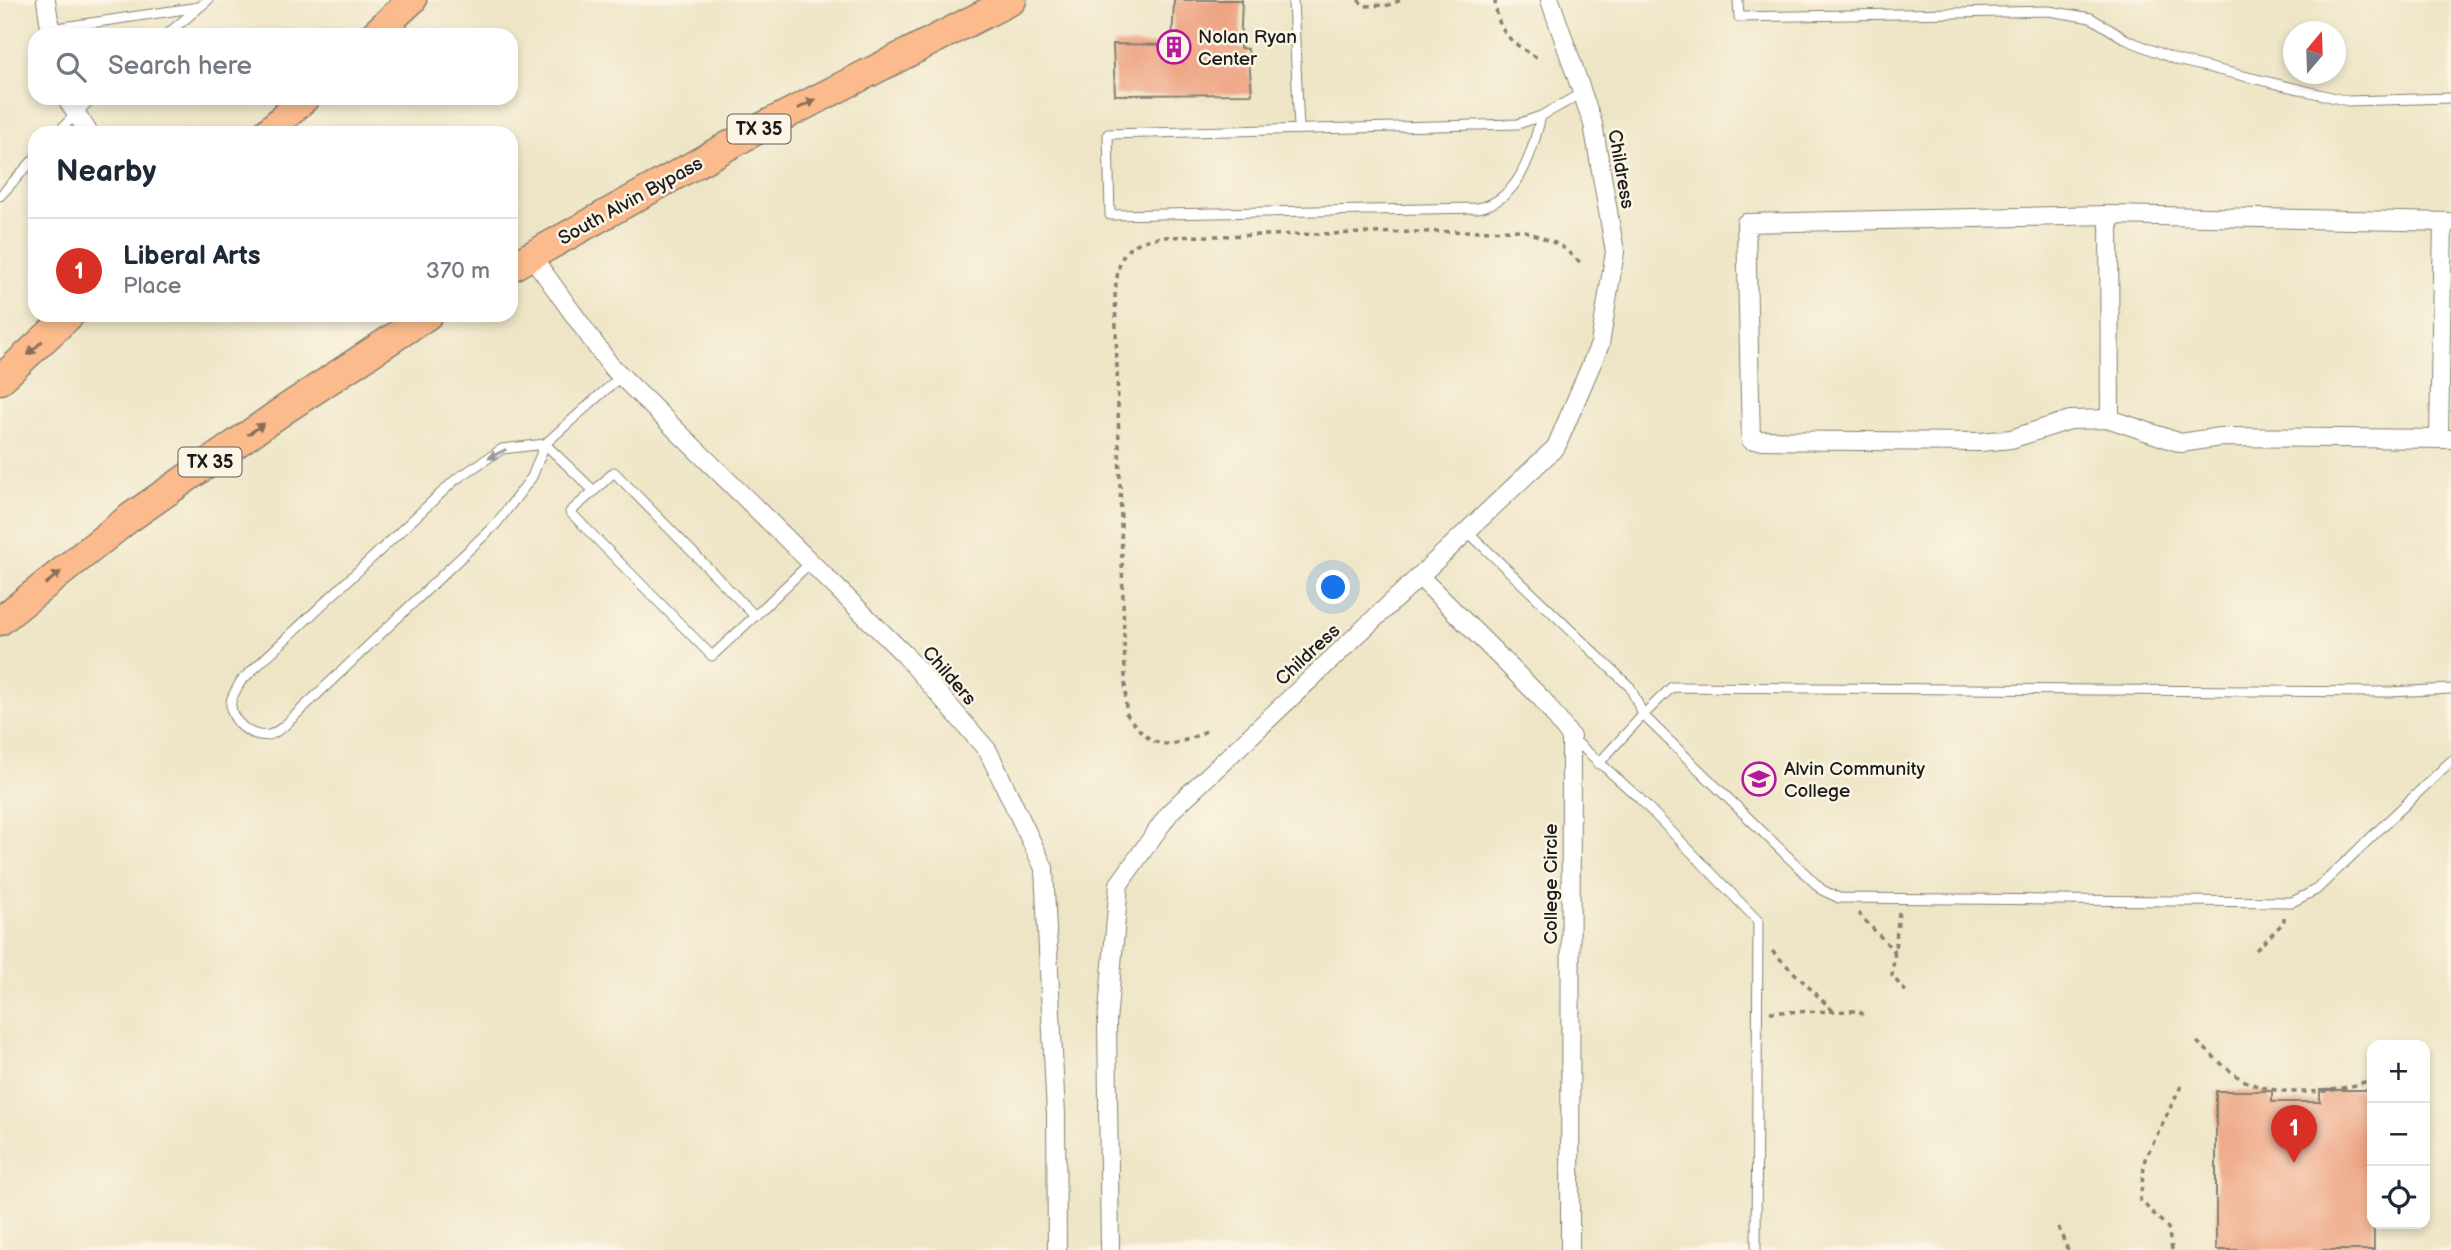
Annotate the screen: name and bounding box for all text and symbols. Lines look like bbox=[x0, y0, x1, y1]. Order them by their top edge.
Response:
north arrow bbox=[2283, 21, 2346, 84]
place label: Nolan Ryan Center bbox=[1198, 26, 1297, 71]
search box bbox=[28, 28, 518, 105]
building icon: Nolan Ryan Center bbox=[1155, 28, 1193, 66]
icon: search bbox=[52, 48, 90, 86]
text: Search here bbox=[108, 51, 252, 82]
one-way arrow bbox=[797, 99, 817, 110]
road number: TX 35 bbox=[728, 114, 790, 144]
street label: Childress bbox=[1602, 128, 1639, 211]
street label: South Alvin Bypass bbox=[554, 152, 707, 251]
text: Nearby bbox=[56, 154, 156, 190]
text: Liberal Arts bbox=[123, 241, 261, 272]
text: 1 bbox=[74, 257, 84, 285]
text: 370 m bbox=[426, 257, 490, 285]
text: Place bbox=[123, 272, 181, 300]
one-way arrow bbox=[27, 339, 44, 355]
one-way arrow bbox=[247, 422, 265, 436]
road number: TX 35 bbox=[178, 448, 242, 476]
one-way arrow bbox=[487, 449, 507, 460]
your location bbox=[1316, 570, 1350, 604]
one-way arrow bbox=[44, 571, 62, 586]
street label: Childress bbox=[1271, 619, 1345, 691]
street label: Childers bbox=[917, 642, 981, 710]
place label: Alvin Community College bbox=[1784, 758, 1925, 803]
school or university icon: Alvin Community College bbox=[1740, 760, 1778, 798]
street label: College Circle bbox=[1540, 823, 1563, 945]
map controls bbox=[2367, 1040, 2430, 1229]
button: + bbox=[2367, 1040, 2430, 1103]
button: − bbox=[2367, 1103, 2430, 1166]
pin: 1 bbox=[2271, 1105, 2317, 1163]
button: locate bbox=[2367, 1166, 2430, 1229]

